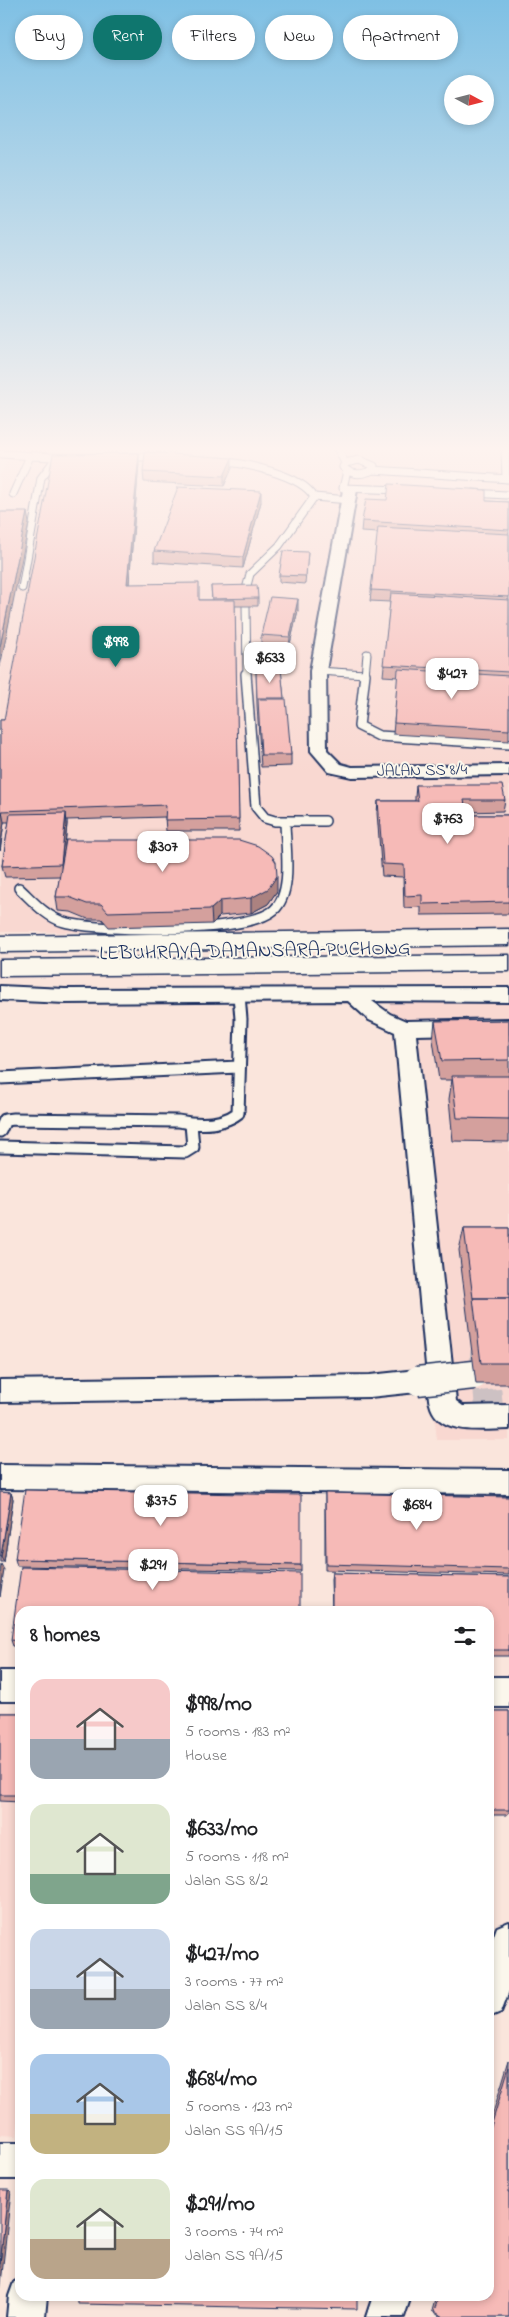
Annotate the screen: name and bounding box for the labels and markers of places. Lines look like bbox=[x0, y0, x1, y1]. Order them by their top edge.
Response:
pin: $998 bbox=[86, 626, 146, 668]
pin: $633 bbox=[240, 642, 300, 684]
pin: $427 bbox=[422, 658, 482, 700]
pin: $763 bbox=[418, 802, 478, 845]
pin: $307 bbox=[133, 830, 193, 873]
pin: $375 bbox=[131, 1484, 191, 1527]
pin: $684 bbox=[387, 1488, 447, 1531]
pin: $291 bbox=[123, 1548, 183, 1591]

